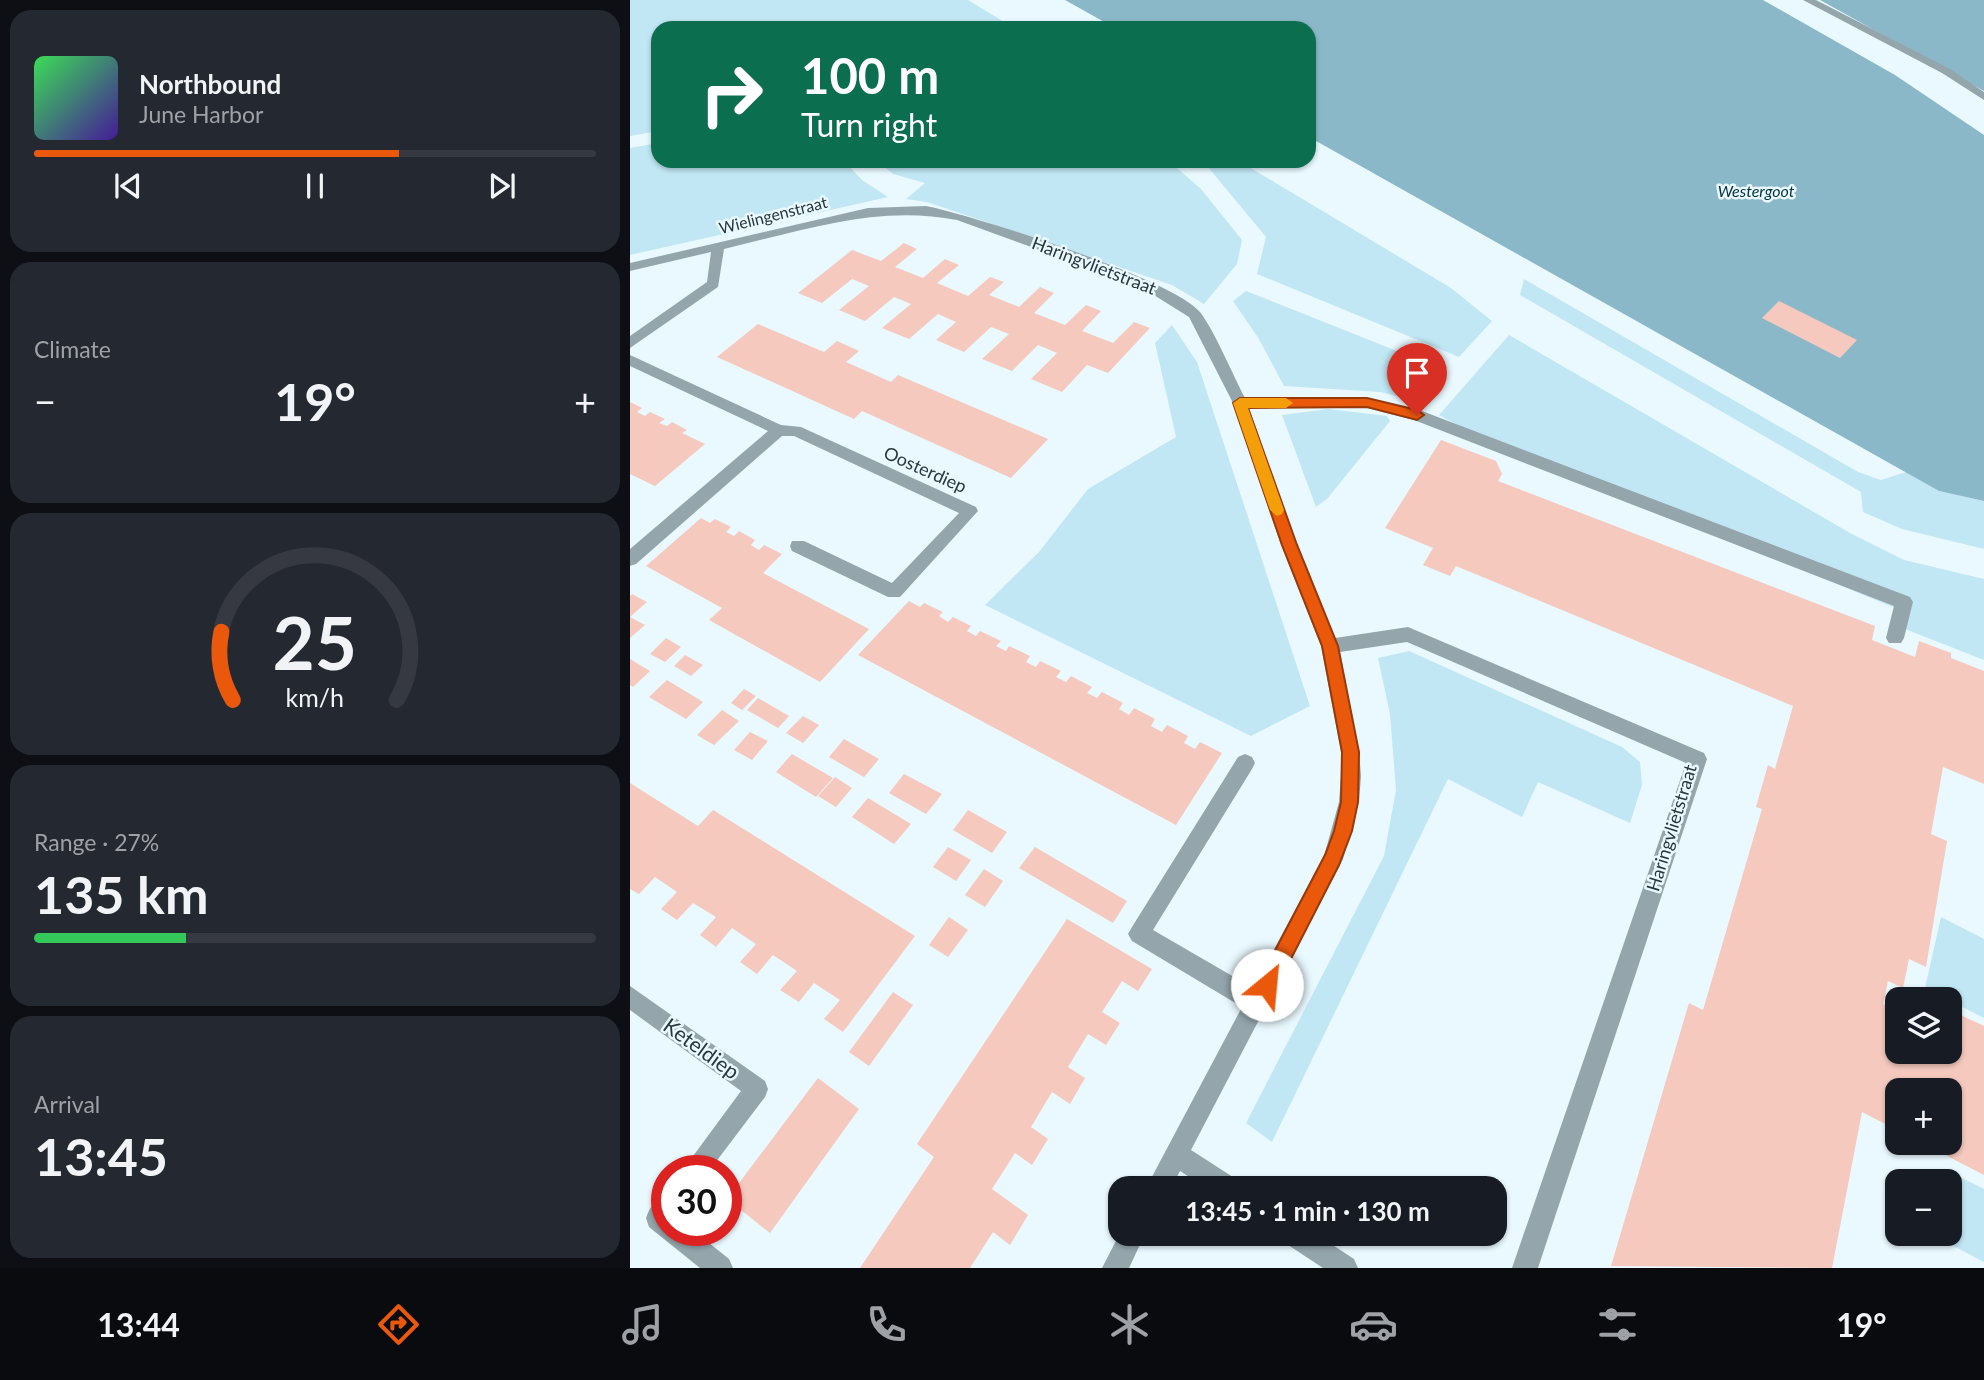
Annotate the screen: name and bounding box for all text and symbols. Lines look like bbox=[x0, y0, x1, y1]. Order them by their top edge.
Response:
text: 100 m bbox=[801, 46, 939, 104]
icon: right bbox=[686, 49, 777, 140]
text: Northbound bbox=[139, 68, 281, 100]
text: June Harbor bbox=[139, 100, 263, 128]
text: Turn right bbox=[801, 105, 937, 144]
icon: previous bbox=[109, 167, 147, 205]
icon: pause bbox=[296, 167, 334, 205]
icon: next bbox=[483, 167, 521, 205]
water label: Westergoot bbox=[1718, 181, 1795, 200]
street label: Wielingenstraat bbox=[717, 192, 829, 237]
street label: Haringvlietstraat bbox=[1029, 231, 1160, 299]
text: Climate bbox=[34, 335, 111, 363]
pin bbox=[1387, 343, 1447, 415]
icon: arrive bbox=[1398, 354, 1436, 392]
text: 19° bbox=[274, 370, 356, 432]
text: − bbox=[34, 378, 56, 424]
text: + bbox=[574, 378, 596, 424]
street label: Oosterdiep bbox=[881, 441, 970, 497]
text: 25 bbox=[273, 598, 357, 686]
text: km/h bbox=[286, 682, 344, 712]
street label: Haringvlietstraat bbox=[1641, 761, 1701, 894]
text: Range · 27% bbox=[34, 828, 159, 856]
text: 135 km bbox=[34, 863, 208, 925]
position arrow bbox=[1230, 948, 1304, 1022]
map controls bbox=[1885, 987, 1962, 1246]
button: layers bbox=[1885, 987, 1962, 1064]
street label: Keteldiep bbox=[659, 1012, 745, 1084]
button: + bbox=[1885, 1078, 1962, 1155]
text: Arrival bbox=[34, 1090, 100, 1118]
text: 13:45 bbox=[34, 1125, 168, 1187]
speed limit sign: 30 bbox=[651, 1155, 742, 1246]
button: − bbox=[1885, 1169, 1962, 1246]
text: 13:45 · 1 min · 130 m bbox=[1185, 1195, 1430, 1227]
icon: directions bbox=[374, 1300, 423, 1349]
icon: music bbox=[618, 1300, 667, 1349]
icon: phone bbox=[862, 1300, 911, 1349]
icon: climate bbox=[1105, 1300, 1154, 1349]
icon: car bbox=[1349, 1300, 1398, 1349]
icon: filters bbox=[1593, 1300, 1642, 1349]
text: 13:44 bbox=[97, 1305, 180, 1344]
text: 19° bbox=[1836, 1305, 1887, 1344]

